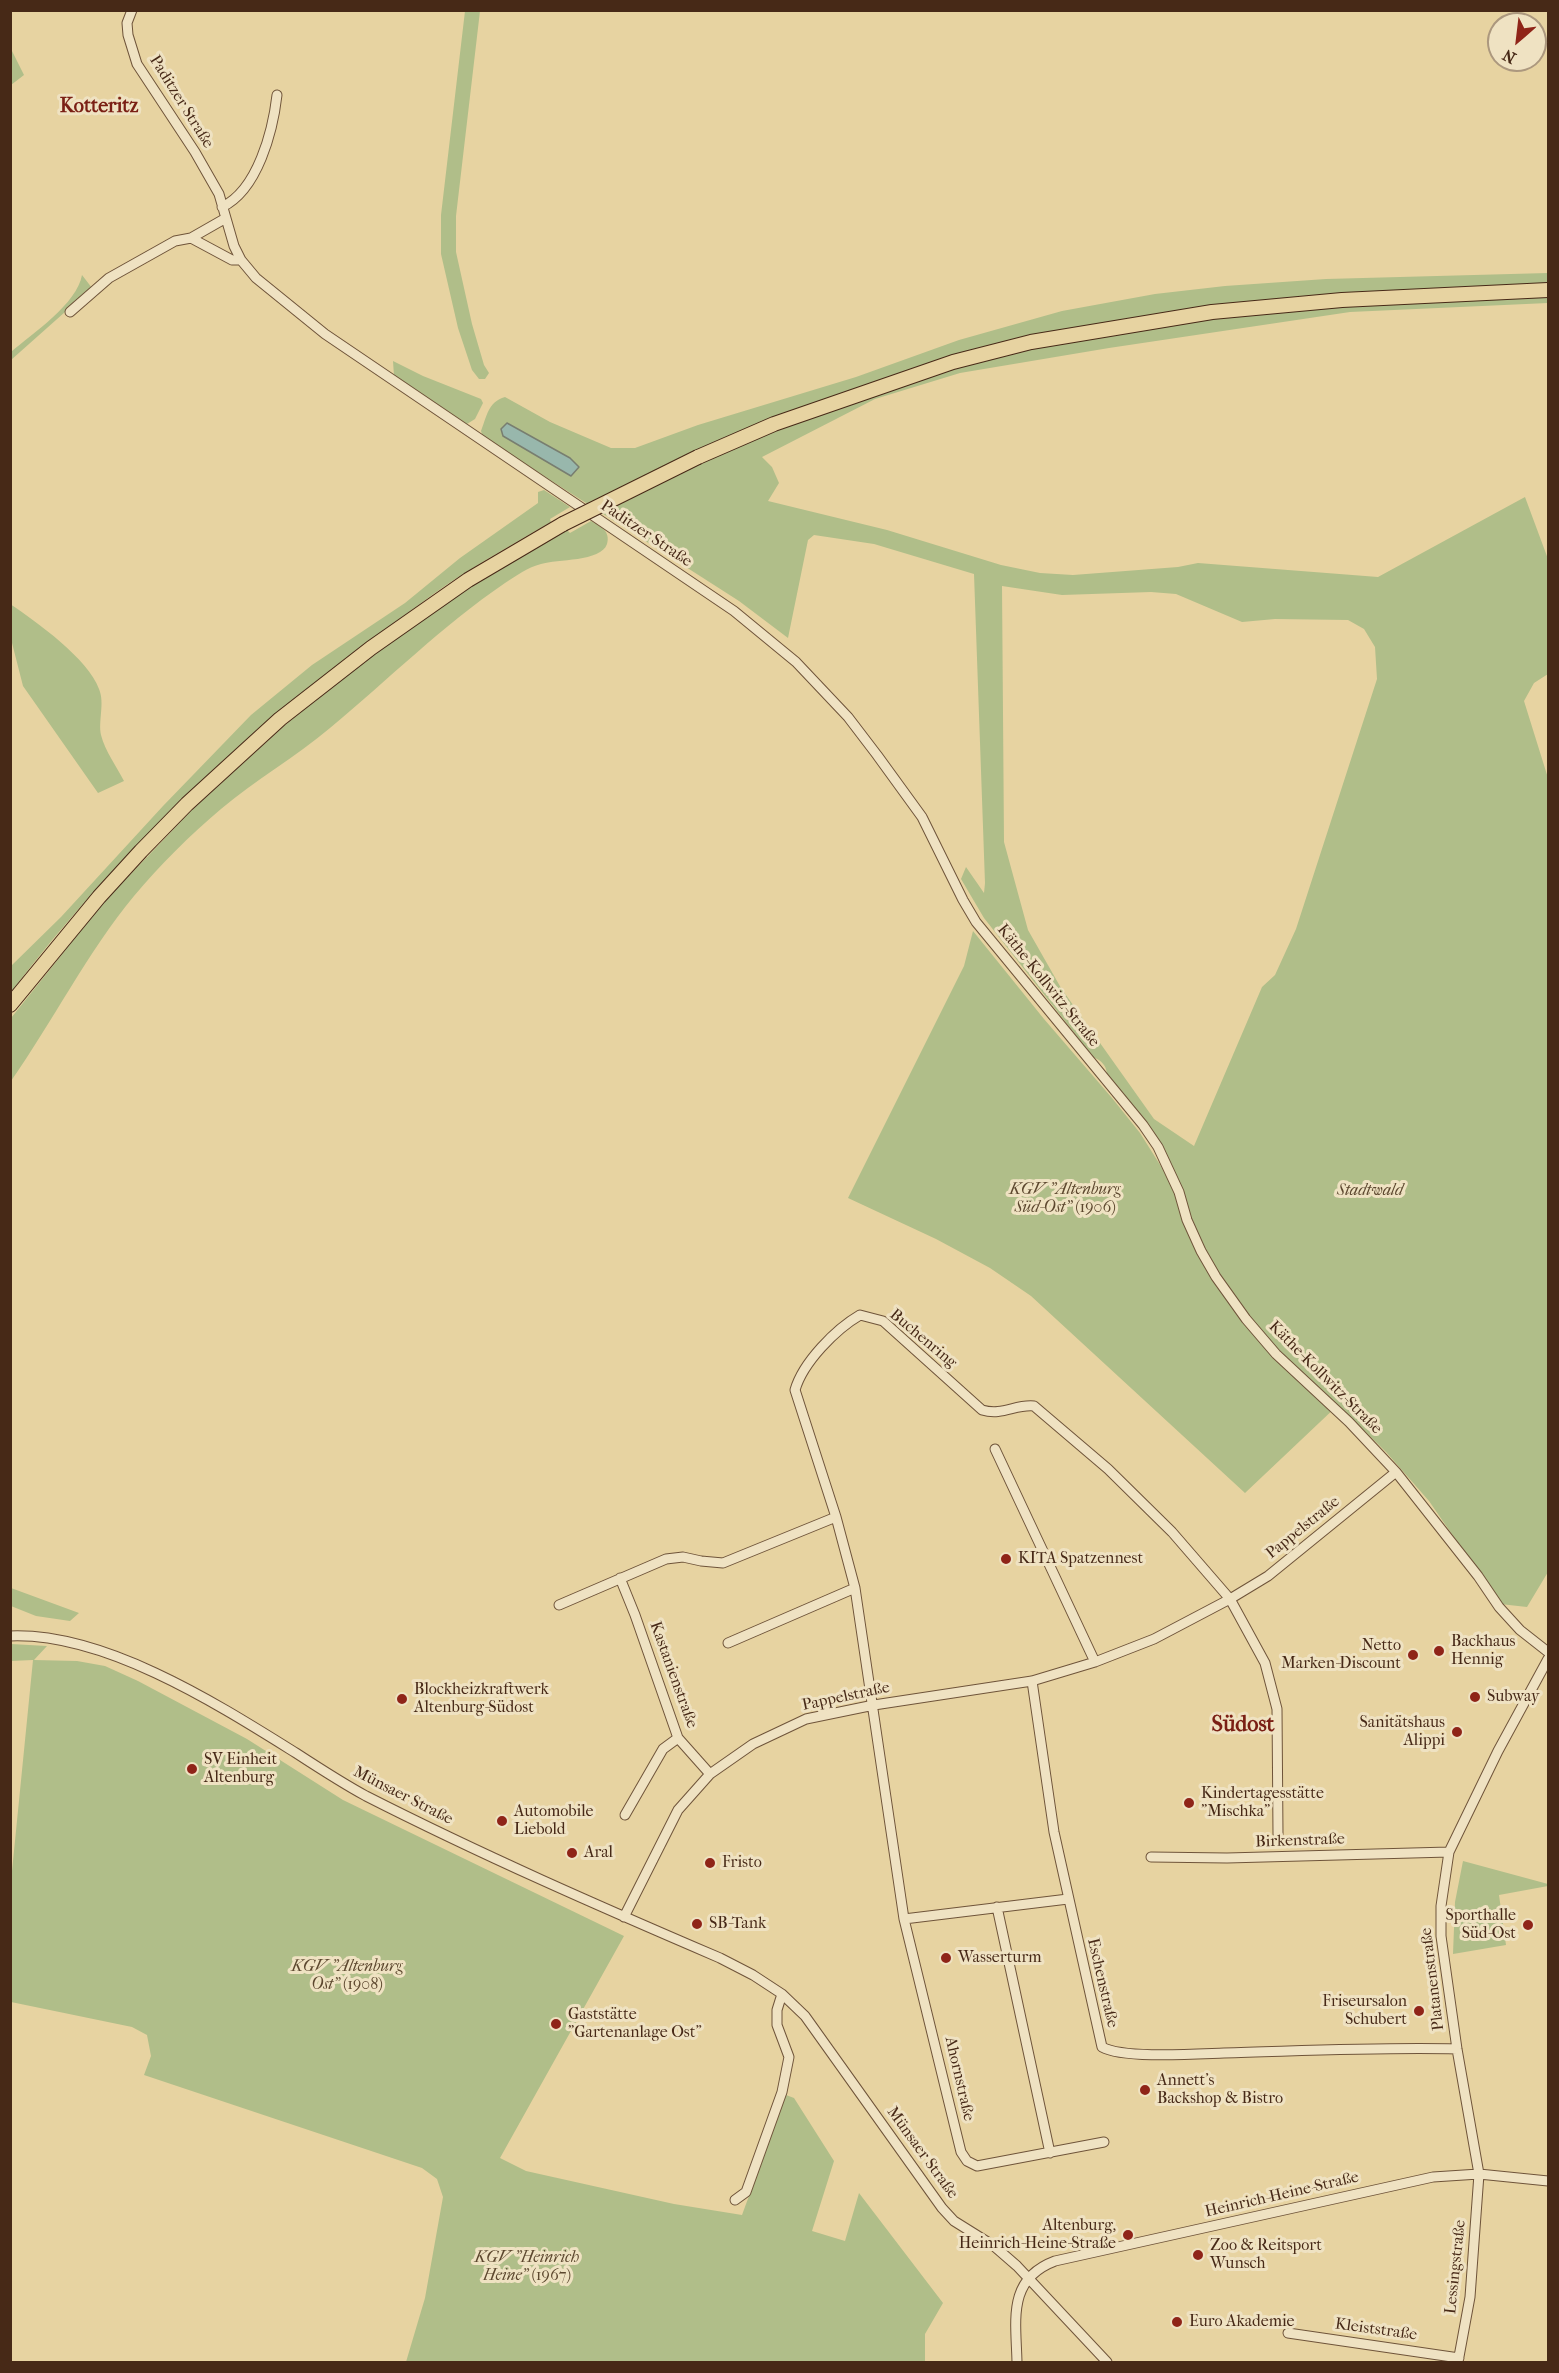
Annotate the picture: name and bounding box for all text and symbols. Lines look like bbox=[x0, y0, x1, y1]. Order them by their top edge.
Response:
north arrow bbox=[1487, 12, 1547, 72]
text: N bbox=[1499, 45, 1519, 68]
street label: Paditzer Straße bbox=[145, 52, 217, 152]
district label: Kotteritz bbox=[60, 95, 138, 119]
street label: Paditzer Straße bbox=[597, 496, 695, 572]
street label: Käthe-Kollwitz-Straße bbox=[993, 921, 1103, 1051]
park label: KGV "Altenburg Süd-Ost" (1906) bbox=[1010, 1180, 1120, 1218]
park label: Stadtwald bbox=[1337, 1181, 1403, 1201]
street label: Buchenring bbox=[885, 1305, 961, 1373]
street label: Käthe-Kollwitz-Straße bbox=[1264, 1317, 1386, 1439]
street label: Pappelstraße bbox=[1262, 1493, 1344, 1563]
place label: KITA Spatzennest bbox=[1018, 1549, 1143, 1569]
marker: KITA Spatzennest bbox=[999, 1552, 1013, 1566]
street label: Kastanienstraße bbox=[645, 1619, 701, 1731]
place label: Backhaus Hennig bbox=[1451, 1632, 1515, 1670]
place label: Netto Marken-Discount bbox=[1281, 1636, 1401, 1674]
marker: Backhaus Hennig bbox=[1432, 1644, 1446, 1658]
marker: Netto Marken-Discount bbox=[1406, 1648, 1420, 1662]
street label: Pappelstraße bbox=[800, 1678, 892, 1716]
place label: Blockheizkraftwerk Altenburg-Südost bbox=[414, 1680, 549, 1718]
place label: Subway bbox=[1487, 1687, 1540, 1707]
marker: Subway bbox=[1468, 1690, 1482, 1704]
marker: Blockheizkraftwerk Altenburg-Südost bbox=[395, 1692, 409, 1706]
district label: Südost bbox=[1212, 1713, 1274, 1739]
place label: Sanitätshaus Alippi bbox=[1359, 1713, 1445, 1751]
marker: Sanitätshaus Alippi bbox=[1450, 1725, 1464, 1739]
place label: SV Einheit Altenburg bbox=[204, 1750, 277, 1788]
marker: SV Einheit Altenburg bbox=[185, 1762, 199, 1776]
street label: Münsaer Straße bbox=[350, 1763, 456, 1829]
place label: Kindertagesstätte "Mischka" bbox=[1201, 1784, 1324, 1822]
marker: Kindertagesstätte "Mischka" bbox=[1182, 1796, 1196, 1810]
place label: Automobile Liebold bbox=[514, 1802, 593, 1840]
marker: Automobile Liebold bbox=[495, 1814, 509, 1828]
street label: Birkenstraße bbox=[1255, 1830, 1345, 1852]
place label: Aral bbox=[584, 1843, 613, 1863]
marker: Aral bbox=[565, 1846, 579, 1860]
place label: Fristo bbox=[722, 1853, 762, 1873]
marker: Fristo bbox=[703, 1856, 717, 1870]
place label: Sporthalle Süd-Ost bbox=[1445, 1906, 1516, 1944]
place label: SB-Tank bbox=[709, 1914, 766, 1934]
marker: SB-Tank bbox=[690, 1917, 704, 1931]
marker: Sporthalle Süd-Ost bbox=[1521, 1918, 1535, 1932]
street label: Platanenstraße bbox=[1417, 1926, 1449, 2032]
street label: Eschenstraße bbox=[1082, 1936, 1122, 2030]
place label: Wasserturm bbox=[958, 1948, 1042, 1968]
marker: Wasserturm bbox=[939, 1951, 953, 1965]
park label: KGV "Altenburg Ost" (1908) bbox=[292, 1957, 402, 1995]
place label: Friseursalon Schubert bbox=[1322, 1992, 1407, 2030]
marker: Friseursalon Schubert bbox=[1412, 2004, 1426, 2018]
place label: Gaststätte "Gartenanlage Ost" bbox=[568, 2005, 702, 2043]
marker: Gaststätte "Gartenanlage Ost" bbox=[549, 2017, 563, 2031]
street label: Ahornstraße bbox=[940, 2035, 978, 2123]
place label: Annett's Backshop & Bistro bbox=[1157, 2071, 1283, 2109]
marker: Annett's Backshop & Bistro bbox=[1138, 2083, 1152, 2097]
street label: Münsaer Straße bbox=[882, 2103, 962, 2203]
street label: Heinrich-Heine-Straße bbox=[1203, 2168, 1361, 2222]
place label: Altenburg, Heinrich-Heine-Straße bbox=[959, 2216, 1116, 2254]
street label: Lessingstraße bbox=[1442, 2219, 1470, 2315]
marker: Altenburg, Heinrich-Heine-Straße bbox=[1121, 2228, 1135, 2242]
place label: Zoo & Reitsport Wunsch bbox=[1210, 2236, 1322, 2274]
park label: KGV "Heinrich Heine" (1967) bbox=[475, 2248, 579, 2286]
marker: Zoo & Reitsport Wunsch bbox=[1191, 2248, 1205, 2262]
place label: Euro Akademie bbox=[1189, 2312, 1294, 2332]
marker: Euro Akademie bbox=[1170, 2315, 1184, 2329]
street label: Kleiststraße bbox=[1334, 2315, 1418, 2345]

